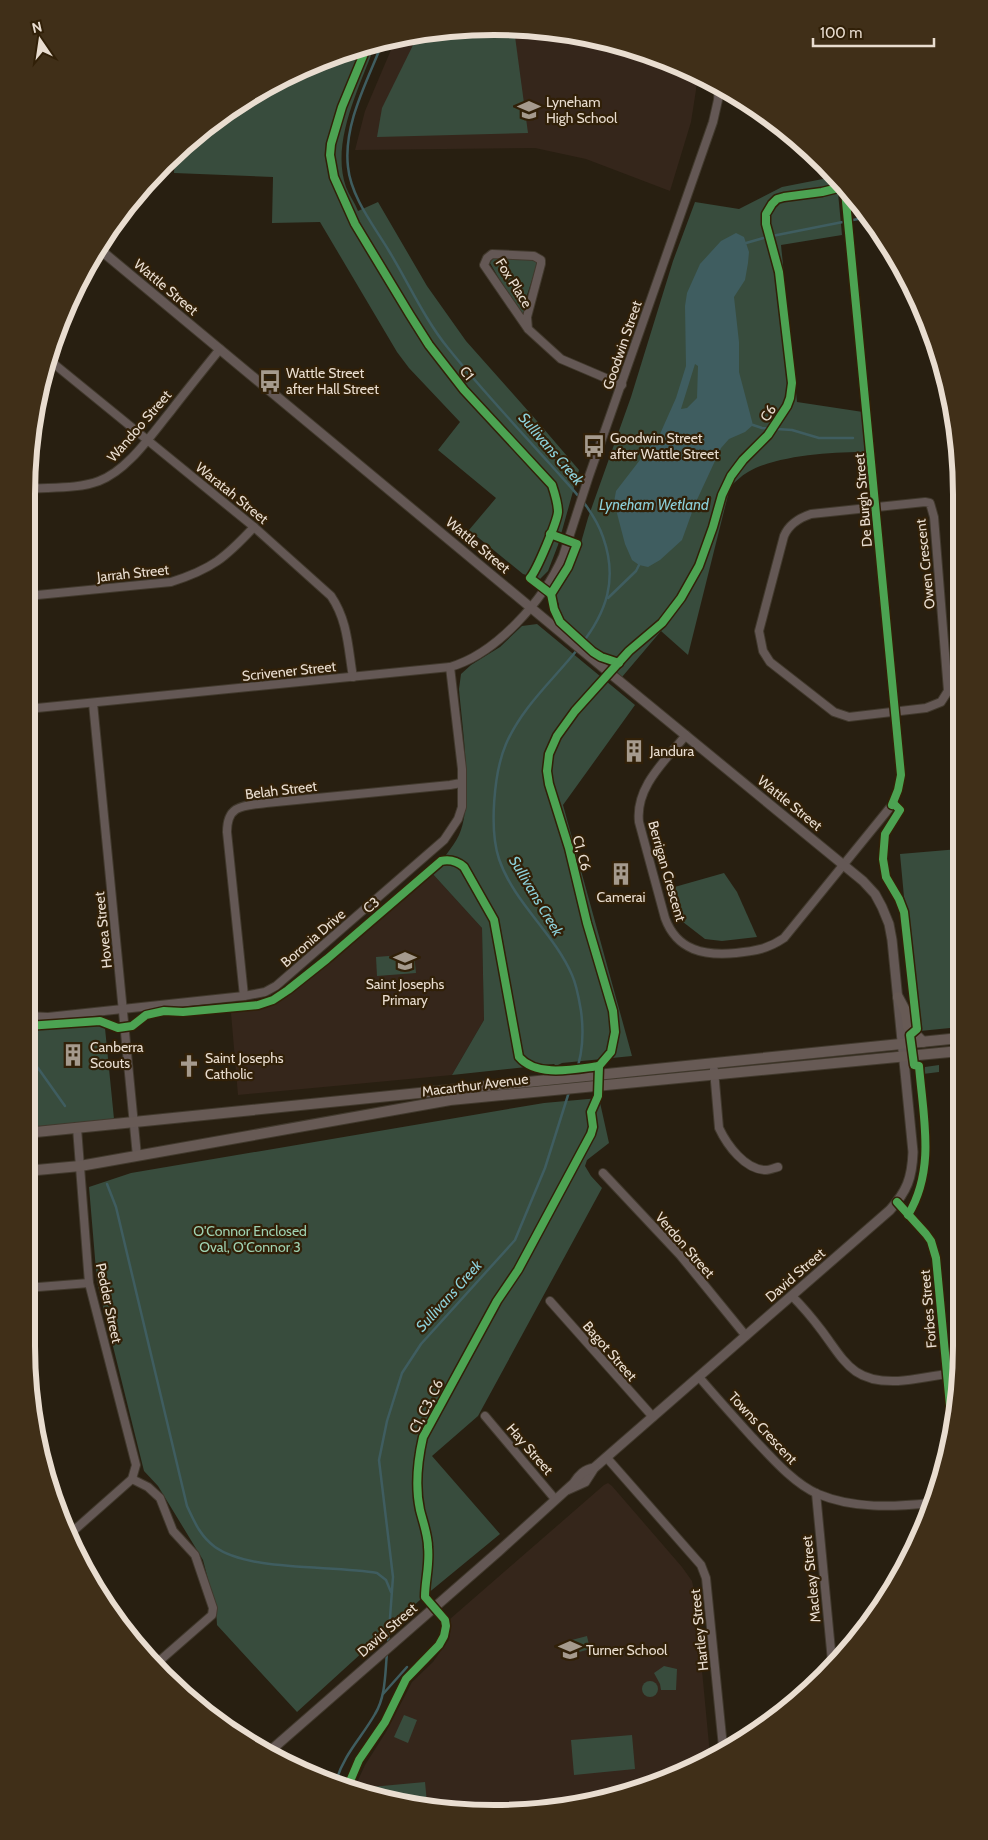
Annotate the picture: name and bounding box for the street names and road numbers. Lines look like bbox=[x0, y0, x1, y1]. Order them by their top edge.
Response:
street label: Wattle Street bbox=[130, 255, 202, 319]
street label: Fox Place bbox=[492, 255, 536, 311]
street label: Goodwin Street bbox=[598, 298, 646, 392]
street label: C1 bbox=[456, 362, 478, 384]
street label: Wandoo Street bbox=[103, 386, 175, 466]
street label: C6 bbox=[756, 401, 780, 425]
street label: De Burgh Street bbox=[850, 452, 876, 548]
street label: Waratah Street bbox=[192, 458, 272, 528]
street label: Wattle Street bbox=[442, 513, 514, 577]
street label: Owen Crescent bbox=[911, 518, 939, 610]
street label: Jarrah Street bbox=[95, 560, 170, 586]
street label: Scrivener Street bbox=[241, 657, 337, 685]
street label: Wattle Street bbox=[754, 771, 826, 835]
street label: Belah Street bbox=[244, 777, 318, 803]
street label: Berrigan Crescent bbox=[644, 819, 690, 924]
street label: C1, C6 bbox=[569, 833, 595, 873]
street label: Hovea Street bbox=[90, 890, 116, 969]
street label: C3 bbox=[359, 893, 383, 917]
street label: Boronia Drive bbox=[277, 905, 349, 971]
street label: Macarthur Avenue bbox=[421, 1070, 529, 1100]
street label: Verdon Street bbox=[651, 1208, 719, 1282]
street label: David Street bbox=[761, 1244, 829, 1306]
street label: Pedder Street bbox=[92, 1261, 126, 1345]
street label: Forbes Street bbox=[916, 1269, 940, 1349]
street label: Bagot Street bbox=[579, 1317, 641, 1385]
street label: C1, C3, C6 bbox=[405, 1376, 447, 1436]
street label: Towns Crescent bbox=[725, 1388, 801, 1468]
street label: Hay Street bbox=[503, 1420, 557, 1479]
street label: Macleay Street bbox=[797, 1534, 825, 1623]
street label: Hartley Street bbox=[686, 1588, 712, 1672]
street label: David Street bbox=[353, 1599, 421, 1661]

